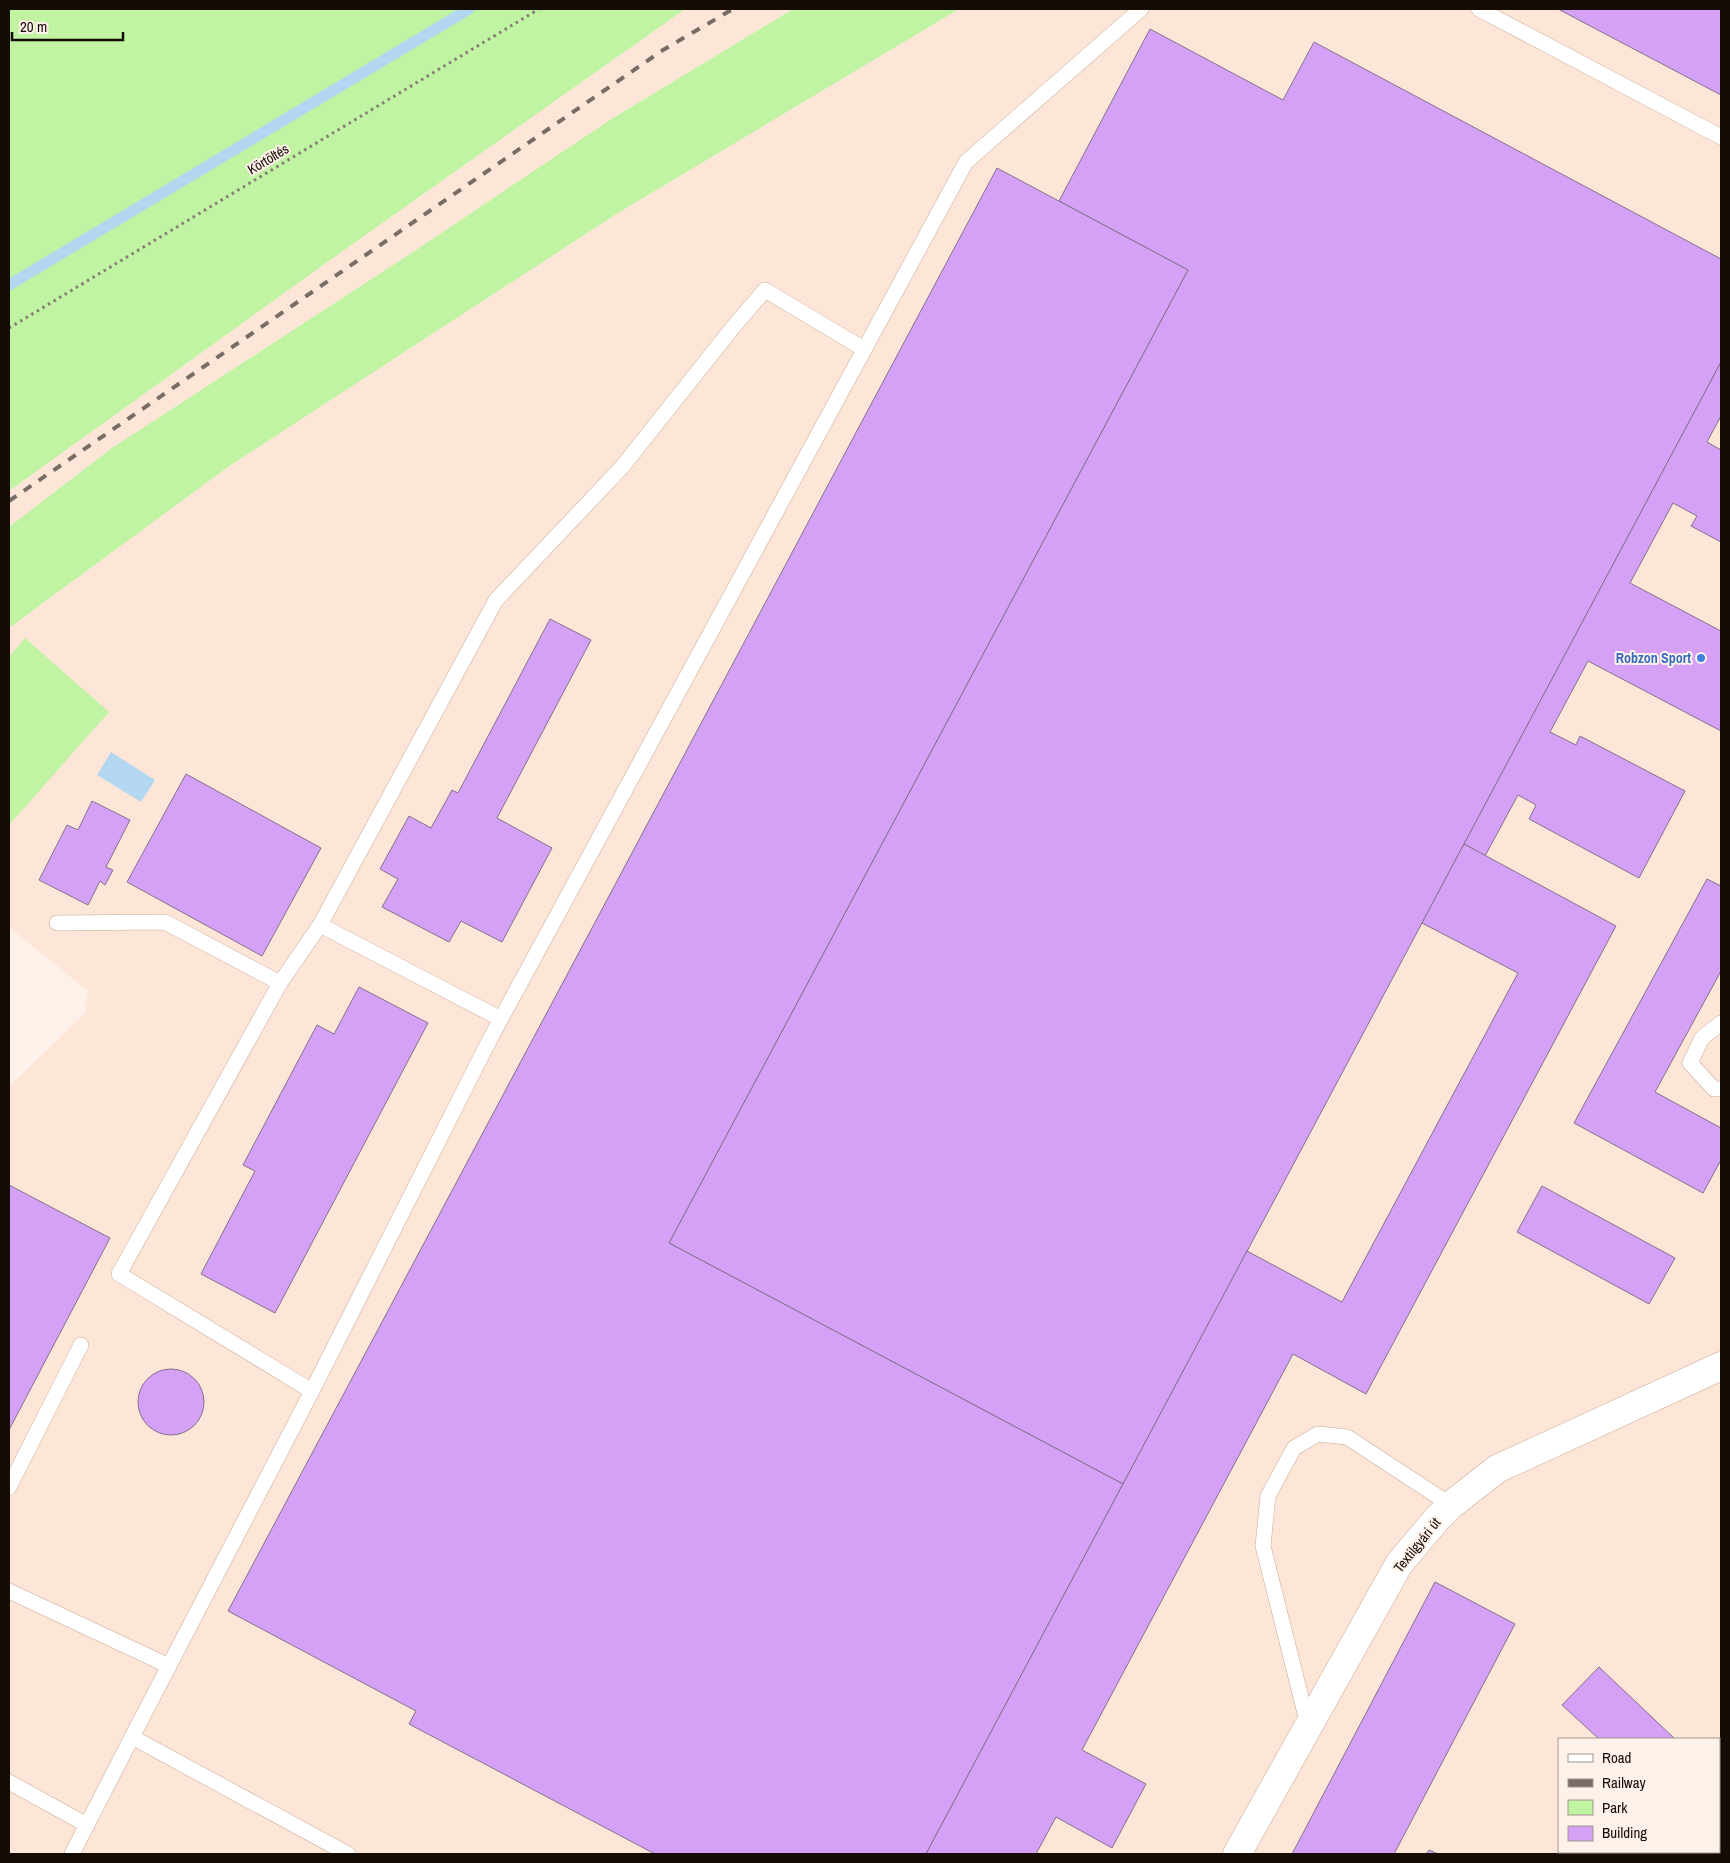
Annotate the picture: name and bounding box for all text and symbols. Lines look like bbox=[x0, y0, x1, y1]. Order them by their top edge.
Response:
scale bar bbox=[12, 10, 124, 42]
text: 20 m bbox=[20, 16, 47, 37]
street label: Körtöltés bbox=[244, 139, 292, 178]
place label: Robzon Sport bbox=[1616, 649, 1691, 667]
marker: Robzon Sport bbox=[1695, 652, 1707, 664]
street label: Textilgyári út bbox=[1390, 1514, 1444, 1576]
legend bbox=[1558, 1738, 1720, 1853]
text: Road bbox=[1602, 1747, 1631, 1768]
text: Railway bbox=[1602, 1772, 1647, 1793]
text: Park bbox=[1602, 1797, 1628, 1818]
text: Building bbox=[1602, 1822, 1647, 1843]

